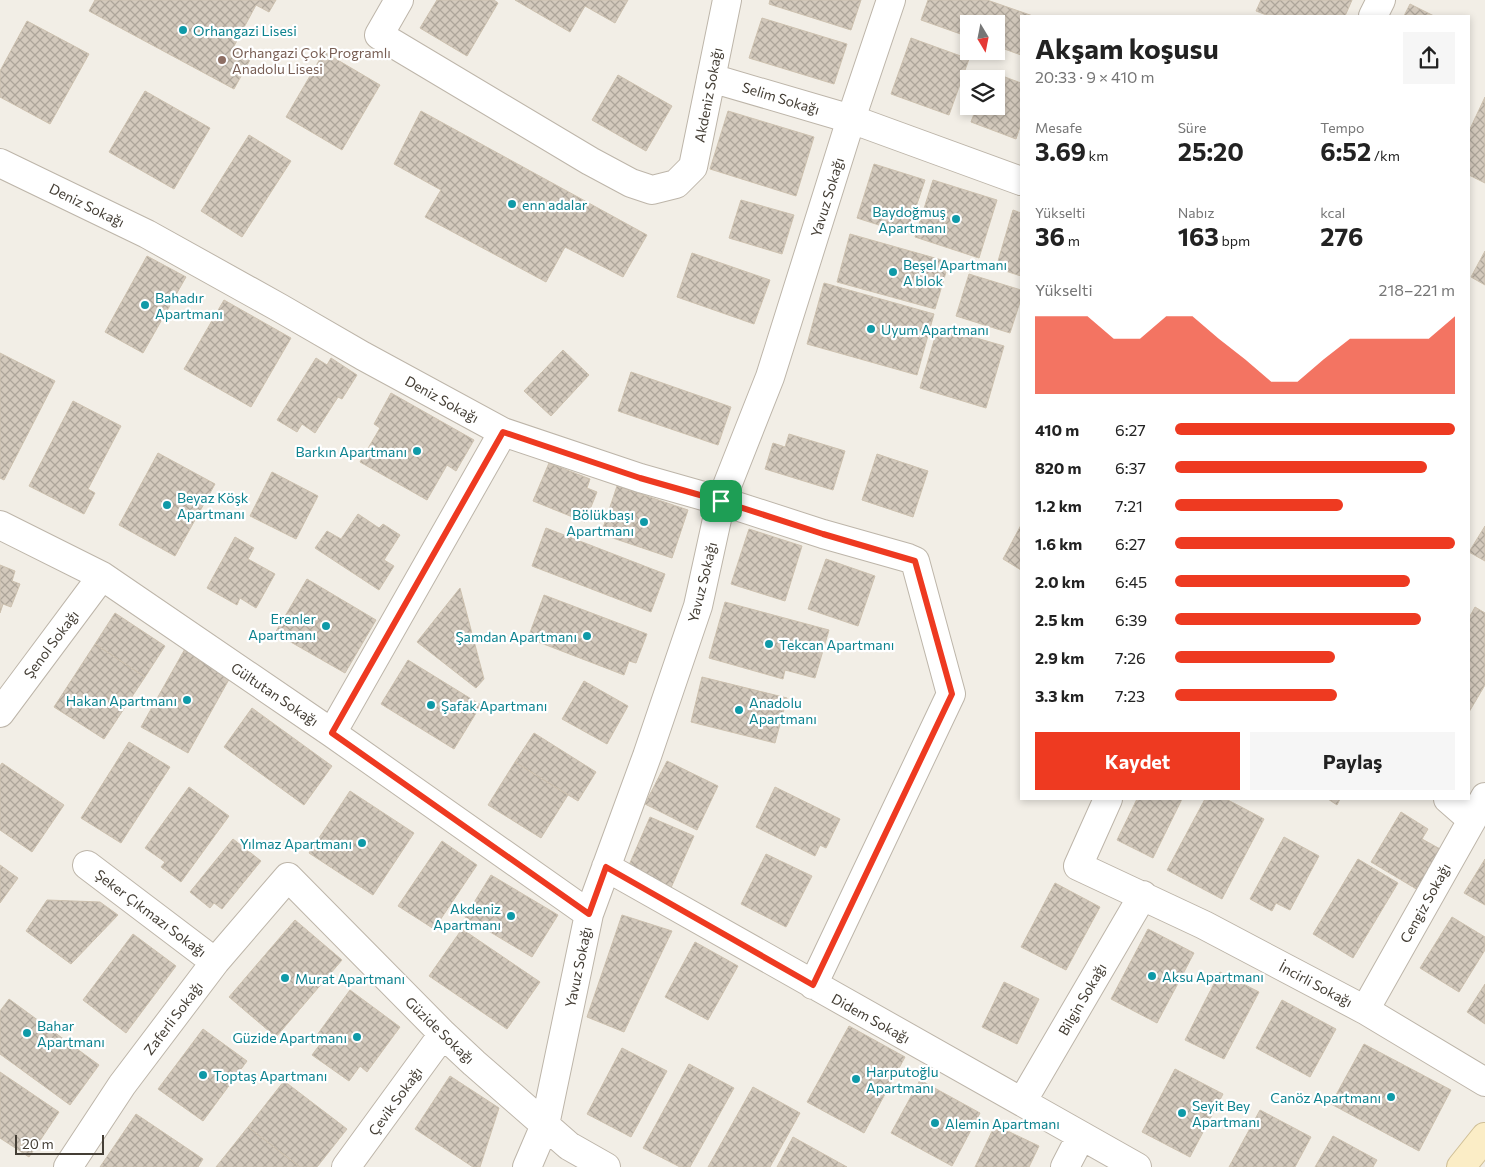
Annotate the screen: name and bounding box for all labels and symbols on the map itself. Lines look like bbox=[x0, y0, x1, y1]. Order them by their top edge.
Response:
north arrow bbox=[960, 15, 1005, 60]
place label: Orhangazi Lisesi bbox=[193, 22, 297, 39]
marker: Orhangazi Lisesi bbox=[177, 24, 189, 36]
place label: Orhangazi Çok Programlı Anadolu Lisesi bbox=[232, 44, 391, 77]
street label: Akdeniz Sokağı bbox=[690, 46, 726, 144]
marker: Orhangazi Çok Programlı Anadolu Lisesi bbox=[216, 54, 228, 66]
street label: Selim Sokağı bbox=[740, 78, 822, 118]
street label: Yavuz Sokağı bbox=[807, 155, 847, 239]
street label: Deniz Sokağı bbox=[47, 179, 127, 231]
place label: enn adalar bbox=[522, 196, 588, 213]
marker: enn adalar bbox=[506, 198, 518, 210]
place label: Baydoğmuş Apartmanı bbox=[872, 203, 946, 236]
marker: Baydoğmuş Apartmanı bbox=[950, 213, 962, 225]
place label: Beşel Apartmanı A blok bbox=[903, 256, 1007, 289]
marker: Beşel Apartmanı A blok bbox=[887, 266, 899, 278]
place label: Bahadır Apartmanı bbox=[155, 289, 223, 322]
marker: Bahadır Apartmanı bbox=[139, 299, 151, 311]
place label: Uyum Apartmanı bbox=[881, 321, 989, 338]
marker: Uyum Apartmanı bbox=[865, 323, 877, 335]
street label: Deniz Sokağı bbox=[402, 372, 482, 426]
place label: Barkın Apartmanı bbox=[295, 443, 407, 460]
marker: Barkın Apartmanı bbox=[411, 445, 423, 457]
pin bbox=[700, 480, 742, 522]
place label: Beyaz Köşk Apartmanı bbox=[177, 489, 249, 522]
marker: Beyaz Köşk Apartmanı bbox=[161, 499, 173, 511]
place label: Bölükbaşı Apartmanı bbox=[566, 506, 634, 539]
marker: Bölükbaşı Apartmanı bbox=[638, 516, 650, 528]
street label: Yavuz Sokağı bbox=[684, 540, 720, 624]
street label: Şenol Sokağı bbox=[20, 607, 82, 681]
place label: Erenler Apartmanı bbox=[248, 610, 316, 643]
marker: Erenler Apartmanı bbox=[320, 620, 332, 632]
place label: Şamdan Apartmanı bbox=[455, 628, 577, 645]
marker: Şamdan Apartmanı bbox=[581, 630, 593, 642]
place label: Tekcan Apartmanı bbox=[779, 636, 894, 653]
marker: Tekcan Apartmanı bbox=[763, 638, 775, 650]
street label: Gültutan Sokağı bbox=[228, 659, 322, 729]
place label: Hakan Apartmanı bbox=[66, 692, 177, 709]
marker: Hakan Apartmanı bbox=[181, 694, 193, 706]
place label: Anadolu Apartmanı bbox=[749, 694, 817, 727]
place label: Şafak Apartmanı bbox=[441, 697, 547, 714]
marker: Şafak Apartmanı bbox=[425, 699, 437, 711]
marker: Anadolu Apartmanı bbox=[733, 704, 745, 716]
place label: Yılmaz Apartmanı bbox=[240, 835, 352, 852]
marker: Yılmaz Apartmanı bbox=[356, 837, 368, 849]
street label: Cengiz Sokağı bbox=[1396, 860, 1454, 946]
street label: Şeker Çıkmazı Sokağı bbox=[92, 866, 210, 960]
place label: Akdeniz Apartmanı bbox=[433, 900, 501, 933]
marker: Akdeniz Apartmanı bbox=[505, 910, 517, 922]
street label: Yavuz Sokağı bbox=[561, 925, 595, 1009]
street label: İncirli Sokağı bbox=[1276, 958, 1356, 1010]
street label: Bilgin Sokağı bbox=[1054, 960, 1110, 1038]
place label: Aksu Apartmanı bbox=[1162, 968, 1264, 985]
place label: Murat Apartmanı bbox=[295, 970, 405, 987]
marker: Aksu Apartmanı bbox=[1146, 970, 1158, 982]
marker: Murat Apartmanı bbox=[279, 972, 291, 984]
street label: Zaferli Sokağı bbox=[140, 978, 206, 1058]
street label: Didem Sokağı bbox=[829, 989, 913, 1047]
street label: Güzide Sokağı bbox=[402, 993, 478, 1067]
place label: Bahar Apartmanı bbox=[37, 1017, 105, 1050]
marker: Bahar Apartmanı bbox=[21, 1027, 33, 1039]
place label: Güzide Apartmanı bbox=[232, 1029, 347, 1046]
marker: Güzide Apartmanı bbox=[351, 1031, 363, 1043]
street label: Çevik Sokağı bbox=[364, 1063, 426, 1139]
place label: Harputoğlu Apartmanı bbox=[866, 1063, 938, 1096]
place label: Toptaş Apartmanı bbox=[213, 1067, 327, 1084]
marker: Toptaş Apartmanı bbox=[197, 1069, 209, 1081]
marker: Harputoğlu Apartmanı bbox=[850, 1073, 862, 1085]
place label: Canöz Apartmanı bbox=[1270, 1089, 1381, 1106]
marker: Canöz Apartmanı bbox=[1385, 1091, 1397, 1103]
place label: Seyit Bey Apartmanı bbox=[1192, 1097, 1260, 1130]
marker: Seyit Bey Apartmanı bbox=[1176, 1107, 1188, 1119]
place label: Alemin Apartmanı bbox=[945, 1115, 1060, 1132]
marker: Alemin Apartmanı bbox=[929, 1117, 941, 1129]
scale bar bbox=[15, 1132, 104, 1155]

